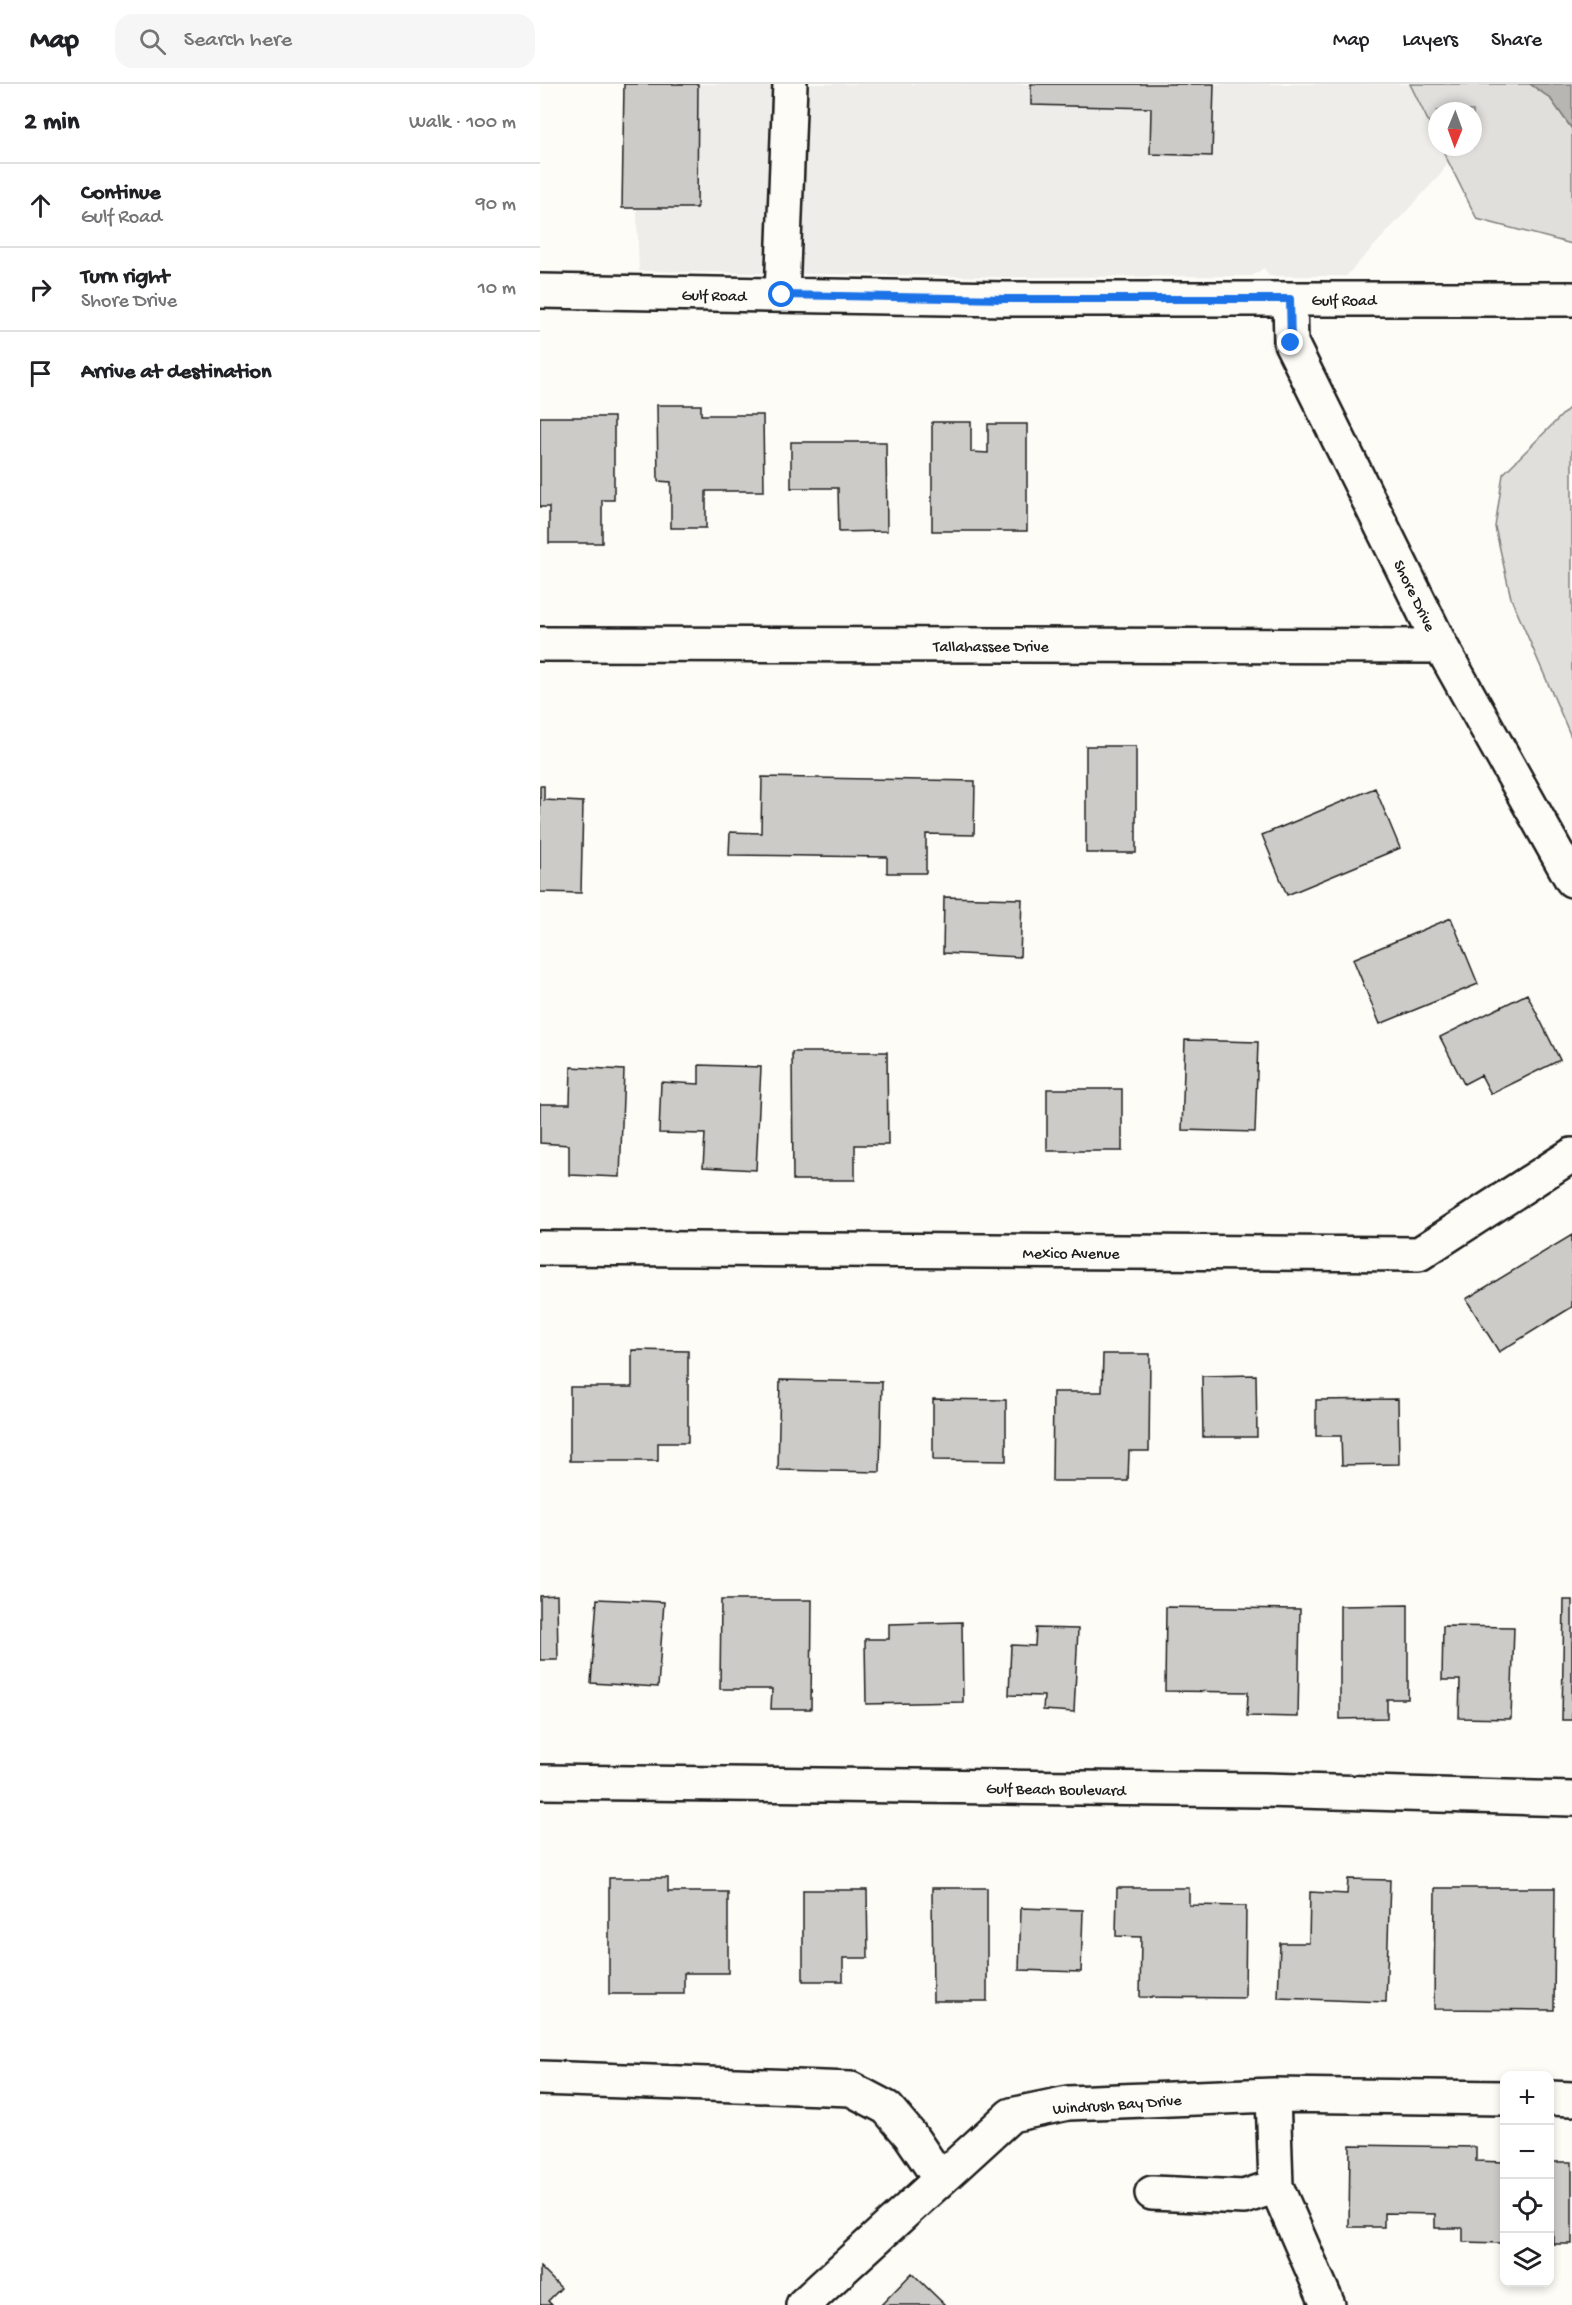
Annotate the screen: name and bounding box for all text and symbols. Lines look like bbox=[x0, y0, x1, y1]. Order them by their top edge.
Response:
search box bbox=[115, 14, 535, 68]
text: Map bbox=[30, 25, 79, 58]
icon: search bbox=[136, 25, 169, 58]
text: Search here bbox=[184, 28, 292, 54]
text: Map bbox=[1333, 29, 1369, 54]
text: Layers bbox=[1402, 29, 1458, 54]
text: Share bbox=[1491, 29, 1542, 54]
north arrow bbox=[1428, 102, 1482, 156]
text: 2 min bbox=[24, 108, 79, 139]
text: Walk · 100 m bbox=[409, 112, 516, 135]
text: Continue bbox=[81, 181, 161, 207]
icon: ahead bbox=[24, 189, 57, 222]
text: 90 m bbox=[476, 194, 516, 217]
text: Gulf Road bbox=[81, 207, 162, 230]
text: Turn right bbox=[81, 265, 169, 291]
icon: right bbox=[24, 273, 57, 306]
text: 10 m bbox=[478, 278, 516, 301]
route start bbox=[768, 281, 794, 307]
street label: Gulf Road bbox=[681, 287, 748, 308]
text: Shore Drive bbox=[81, 291, 177, 314]
street label: Gulf Road bbox=[1312, 293, 1378, 312]
route end bbox=[1277, 329, 1303, 355]
icon: arrive bbox=[24, 357, 57, 390]
text: Arrive at destination bbox=[81, 360, 271, 386]
street label: Shore Drive bbox=[1387, 558, 1439, 636]
street label: Tallahassee Drive bbox=[932, 639, 1049, 658]
street label: Mexico Avenue bbox=[1023, 1246, 1120, 1265]
street label: Gulf Beach Boulevard bbox=[986, 1781, 1128, 1802]
map controls bbox=[1500, 2071, 1554, 2287]
button: + bbox=[1500, 2071, 1554, 2125]
street label: Windrush Bay Drive bbox=[1052, 2092, 1183, 2120]
button: − bbox=[1500, 2125, 1554, 2179]
button: locate bbox=[1500, 2179, 1554, 2233]
button: layers bbox=[1500, 2233, 1554, 2287]

